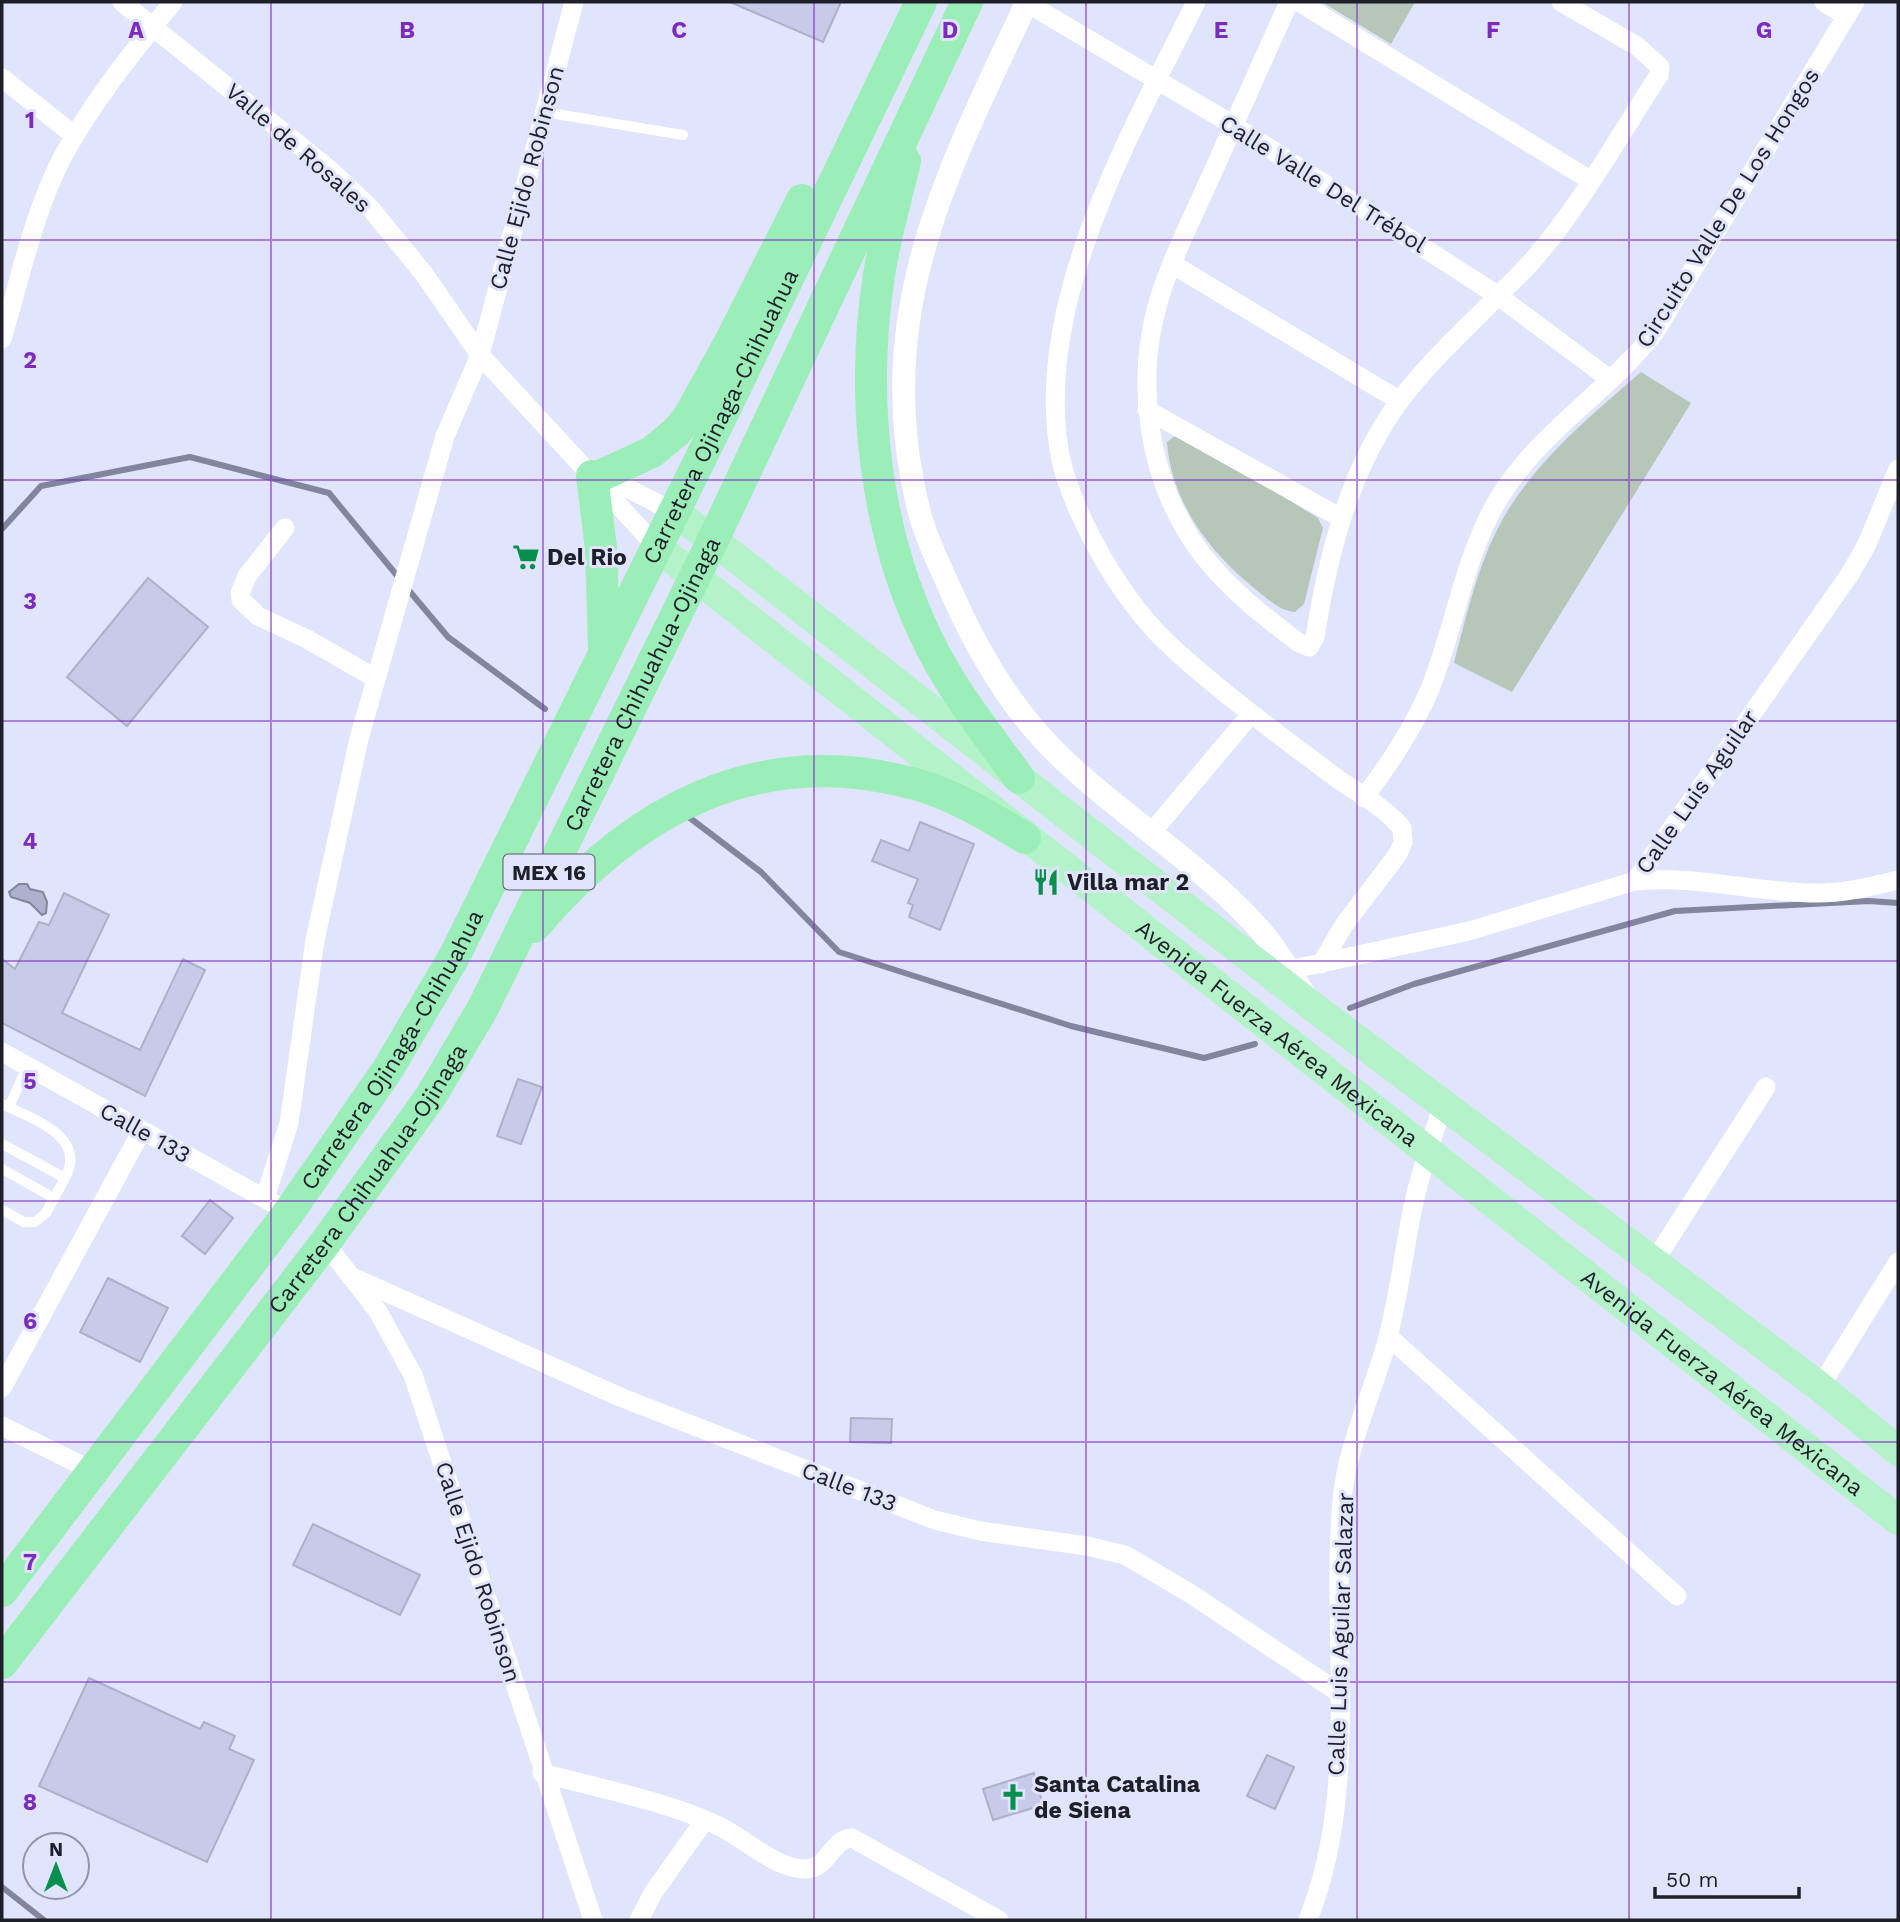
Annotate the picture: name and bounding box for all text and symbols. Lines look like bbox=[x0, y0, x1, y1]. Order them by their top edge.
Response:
text: A bbox=[128, 17, 144, 44]
text: B bbox=[399, 17, 415, 44]
text: C bbox=[671, 17, 687, 44]
text: D bbox=[942, 17, 958, 44]
text: E bbox=[1214, 17, 1228, 44]
text: F bbox=[1486, 17, 1500, 44]
text: G bbox=[1756, 17, 1772, 44]
street label: Calle Ejido Robinson bbox=[484, 63, 570, 293]
street label: Circuito Valle De Los Hongos bbox=[1631, 63, 1825, 353]
street label: Valle de Rosales bbox=[220, 78, 376, 218]
text: 1 bbox=[25, 107, 35, 134]
street label: Calle Valle Del Trébol bbox=[1215, 109, 1431, 259]
street label: Carretera Ojinaga-Chihuahua bbox=[637, 265, 804, 568]
text: 2 bbox=[23, 347, 37, 374]
street label: Carretera Chihuahua-Ojinaga bbox=[558, 533, 726, 836]
supermarket icon: Del Rio bbox=[511, 542, 541, 572]
place label: Del Rio bbox=[547, 544, 627, 571]
text: 3 bbox=[23, 588, 37, 615]
street label: Calle Luis Aguilar bbox=[1630, 705, 1764, 879]
text: 4 bbox=[23, 828, 38, 855]
road number: MEX 16 bbox=[504, 854, 594, 890]
restaurant icon: Villa mar 2 bbox=[1031, 867, 1061, 897]
place label: Villa mar 2 bbox=[1067, 869, 1189, 896]
street label: Carretera Ojinaga-Chihuahua bbox=[295, 905, 489, 1195]
street label: Avenida Fuerza Aérea Mexicana bbox=[1131, 914, 1424, 1152]
street label: Carretera Chihuahua-Ojinaga bbox=[262, 1039, 472, 1319]
text: 5 bbox=[23, 1068, 37, 1095]
street label: Calle 133 bbox=[95, 1097, 195, 1169]
street label: Avenida Fuerza Aérea Mexicana bbox=[1576, 1263, 1869, 1501]
text: 6 bbox=[23, 1308, 37, 1335]
street label: Calle 133 bbox=[798, 1457, 900, 1517]
street label: Calle Ejido Robinson bbox=[430, 1458, 526, 1686]
street label: Calle Luis Aguilar Salazar bbox=[1323, 1492, 1359, 1776]
text: 7 bbox=[23, 1549, 37, 1576]
place label: Santa Catalina de Siena bbox=[1034, 1771, 1201, 1824]
church icon: Santa Catalina de Siena bbox=[998, 1782, 1028, 1812]
text: 8 bbox=[23, 1789, 37, 1816]
north arrow bbox=[21, 1831, 91, 1901]
text: N bbox=[49, 1838, 63, 1861]
scale bar bbox=[1655, 1856, 1798, 1900]
text: 50 m bbox=[1666, 1867, 1718, 1892]

